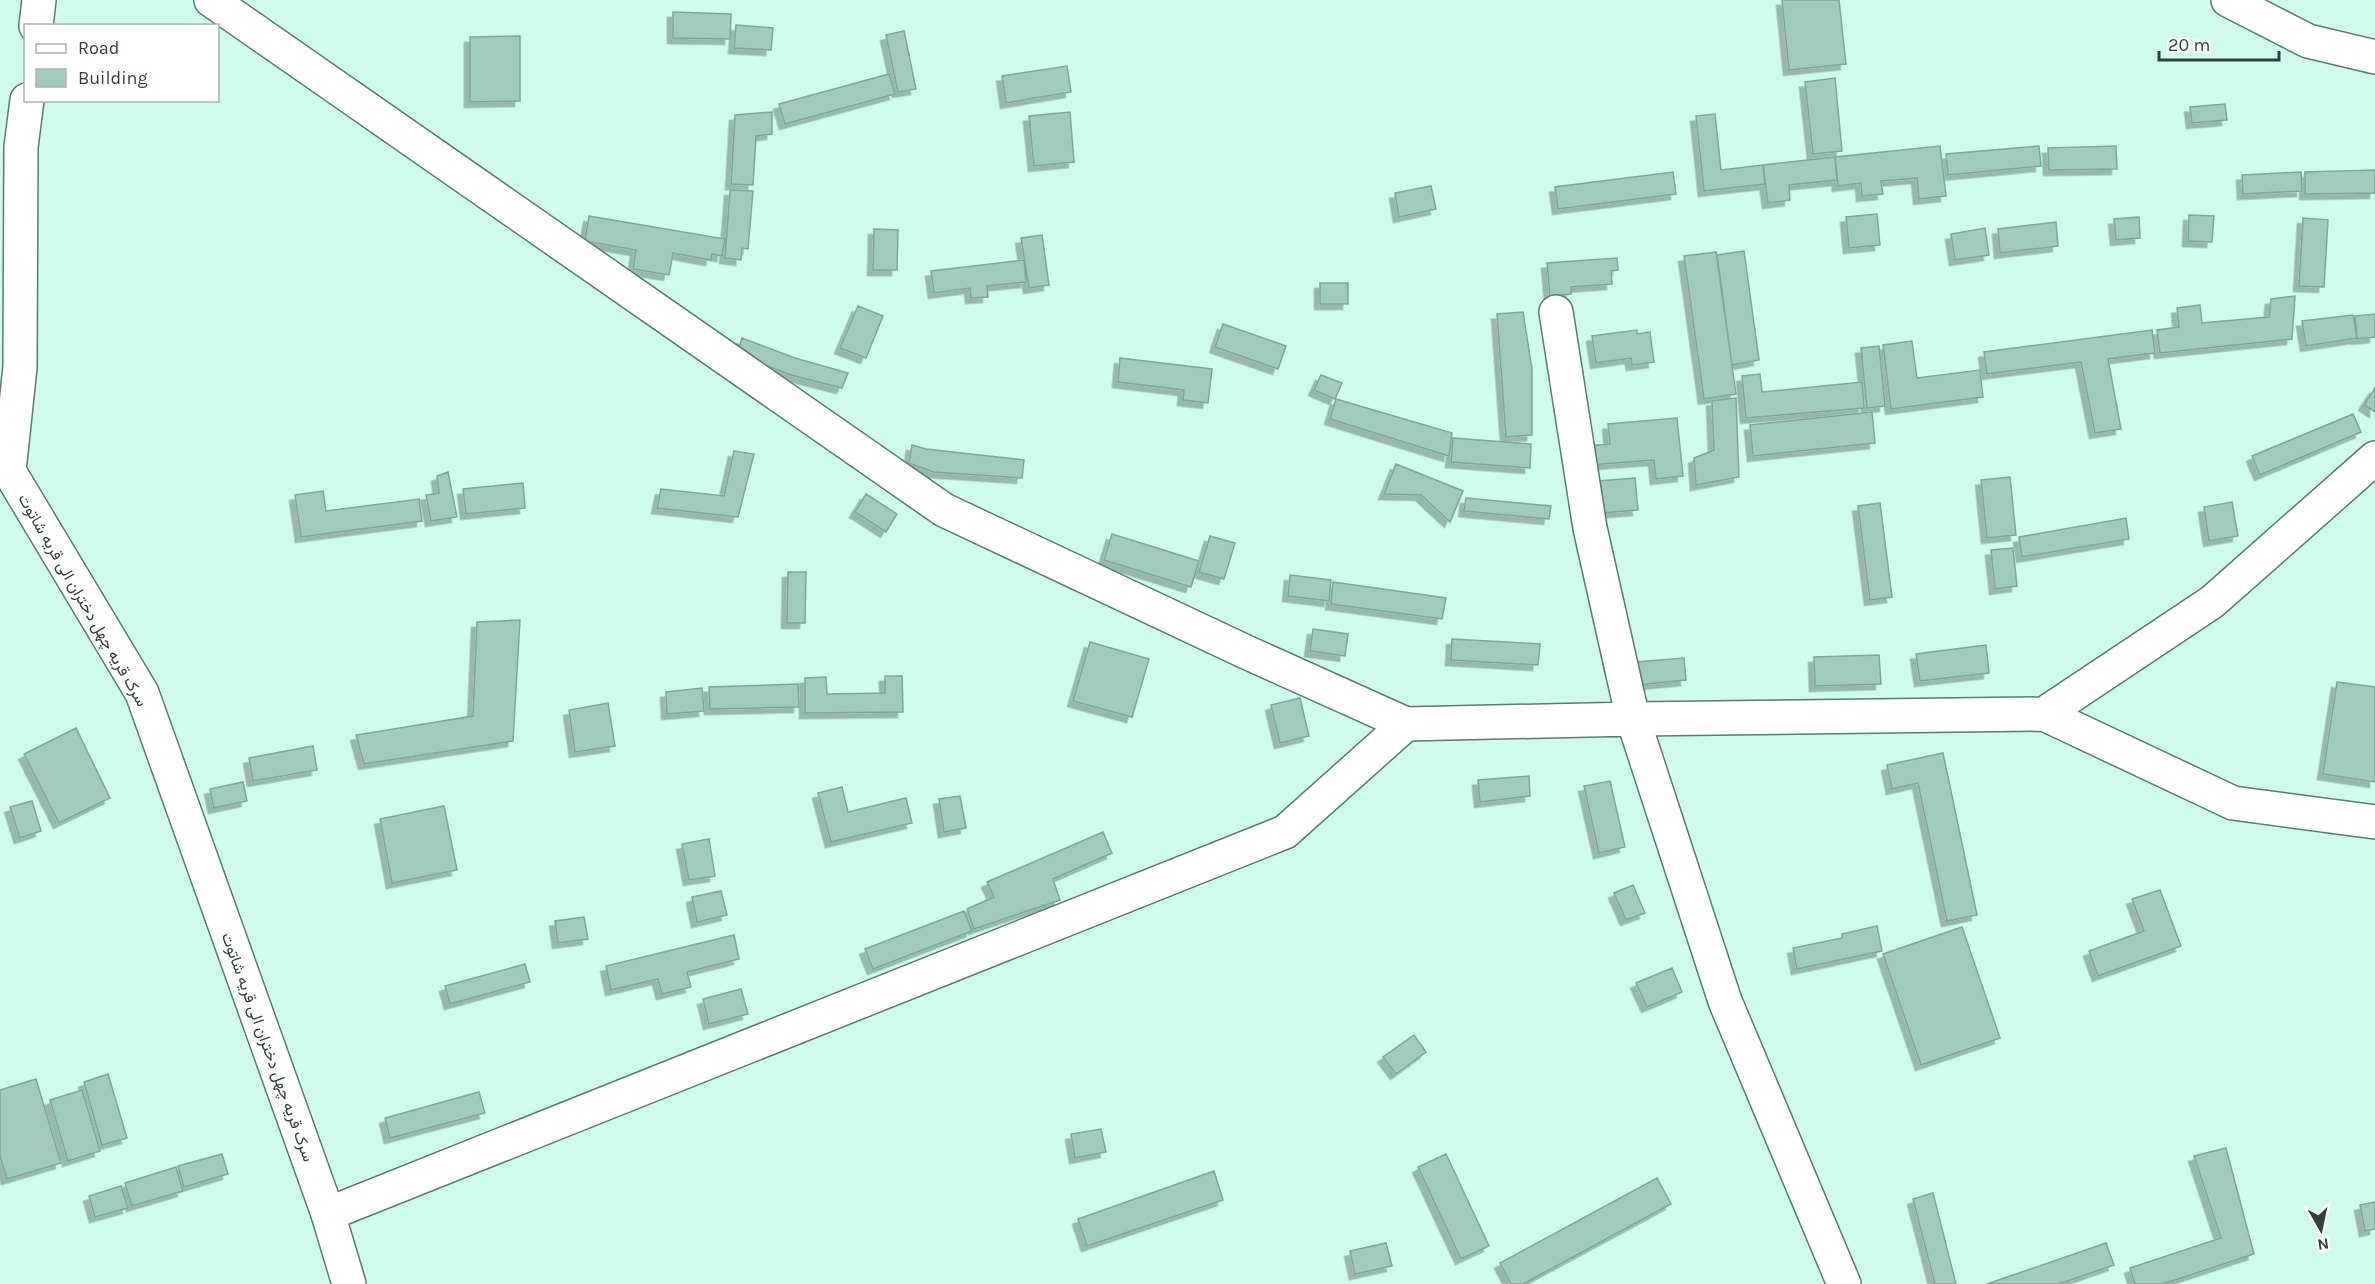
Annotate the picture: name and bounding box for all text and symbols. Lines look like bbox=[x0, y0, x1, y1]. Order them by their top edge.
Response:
legend bbox=[24, 24, 219, 102]
scale bar bbox=[2159, 24, 2279, 62]
text: 20 m bbox=[2168, 34, 2210, 56]
text: Road bbox=[78, 37, 119, 59]
text: Building bbox=[78, 67, 148, 89]
street label: سرک قریه چهل دختران الی قریه شاتوت bbox=[12, 490, 152, 711]
street label: سرک قریه چهل دختران الی قریه شاتوت bbox=[216, 930, 318, 1165]
north arrow bbox=[2291, 1200, 2351, 1260]
text: N bbox=[2316, 1234, 2330, 1255]

